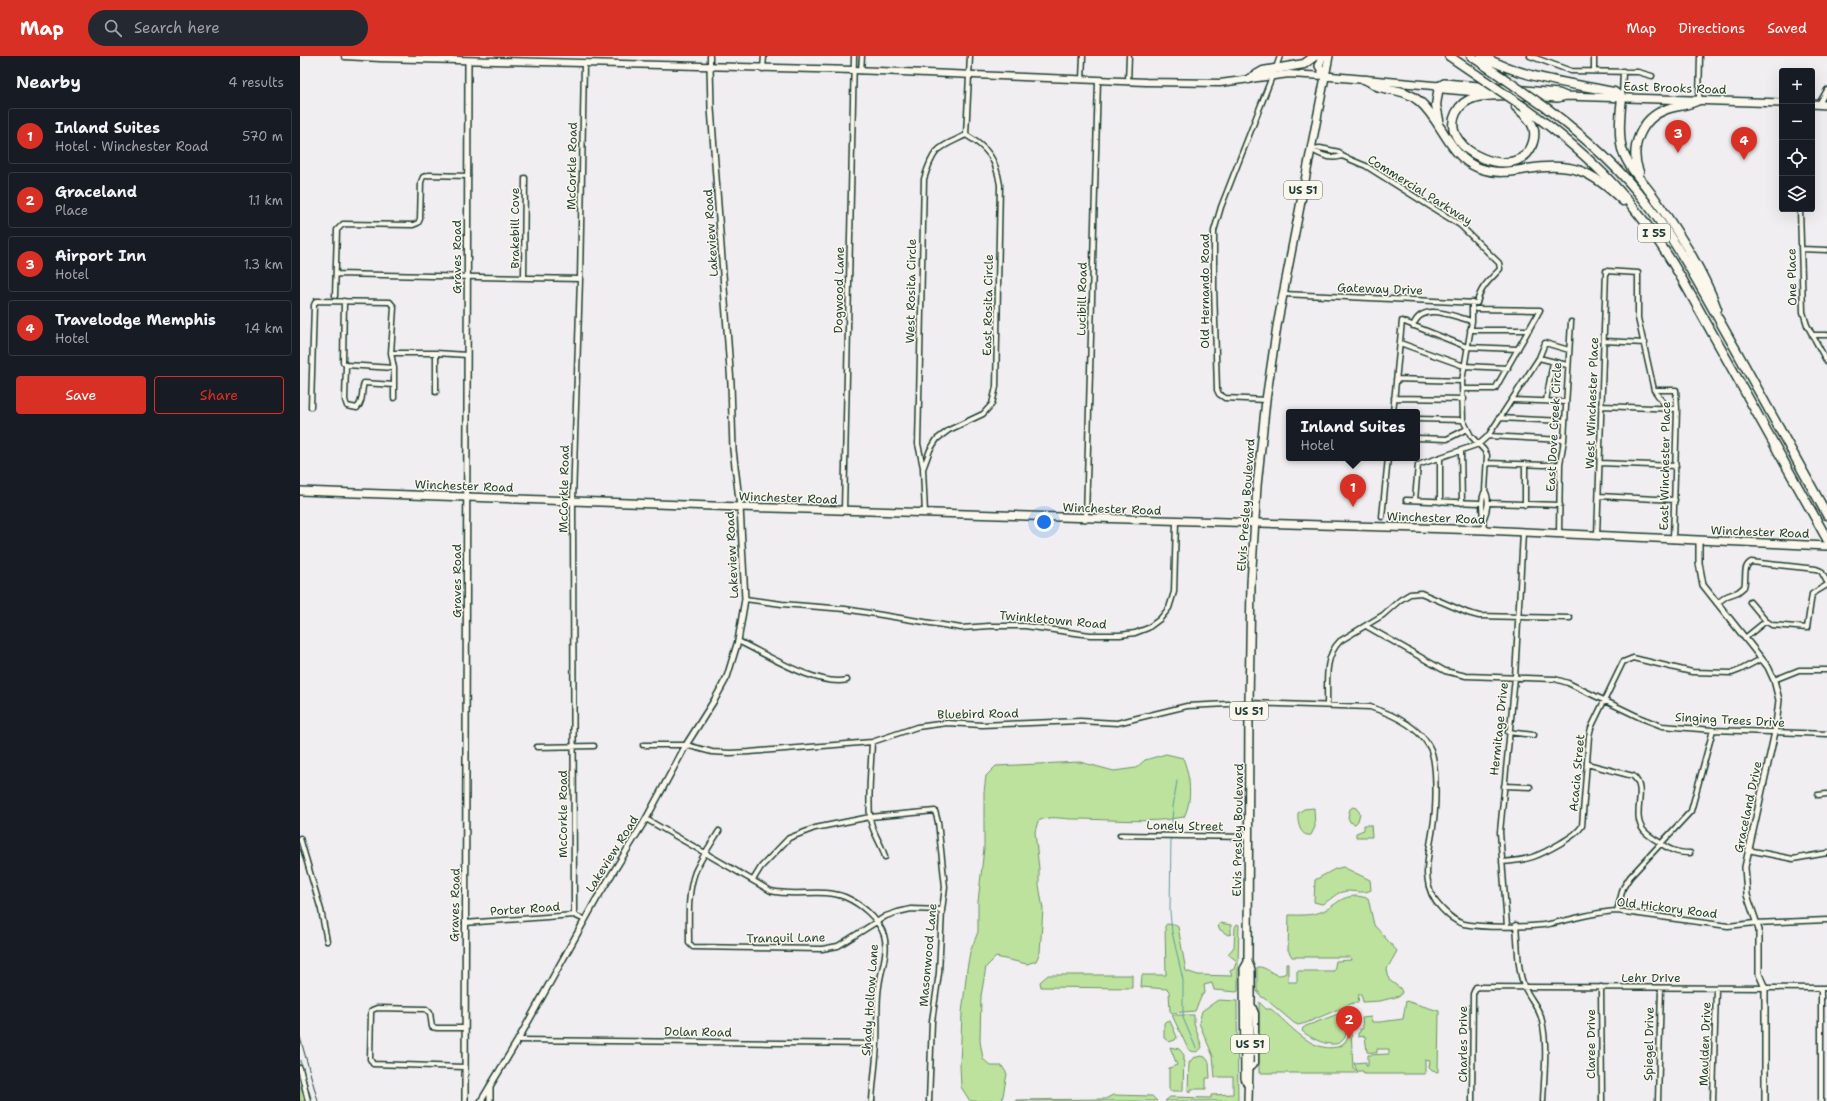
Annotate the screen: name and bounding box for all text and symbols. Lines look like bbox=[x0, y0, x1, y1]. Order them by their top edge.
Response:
search box bbox=[88, 10, 368, 46]
text: Map bbox=[20, 16, 64, 41]
icon: search bbox=[102, 17, 124, 39]
text: Search here bbox=[134, 18, 220, 38]
text: Map bbox=[1627, 19, 1657, 37]
text: Directions bbox=[1679, 19, 1745, 37]
text: Saved bbox=[1767, 19, 1807, 37]
map controls bbox=[1779, 68, 1815, 212]
button: + bbox=[1779, 68, 1815, 104]
text: Nearby bbox=[16, 71, 81, 93]
text: 4 results bbox=[228, 74, 284, 91]
street label: East Brooks Road bbox=[1623, 78, 1727, 98]
button: − bbox=[1779, 104, 1815, 140]
text: Inland Suites bbox=[55, 118, 160, 138]
pin: 3 bbox=[1665, 120, 1691, 153]
street label: McCorkle Road bbox=[563, 122, 581, 210]
pin: 4 bbox=[1731, 127, 1757, 160]
text: 1 bbox=[27, 128, 33, 145]
text: 570 m bbox=[242, 128, 283, 145]
text: Hotel · Winchester Road bbox=[55, 138, 208, 155]
button: locate bbox=[1779, 140, 1815, 176]
street label: Commercial Parkway bbox=[1365, 151, 1475, 229]
button: layers bbox=[1779, 176, 1815, 212]
road number: US 51 bbox=[1284, 181, 1322, 199]
text: Graceland bbox=[55, 182, 137, 202]
street label: Brakebill Cove bbox=[507, 187, 523, 269]
street label: Lakeview Road bbox=[700, 188, 722, 277]
text: 2 bbox=[25, 192, 35, 209]
text: 1.1 km bbox=[248, 192, 283, 209]
text: Place bbox=[55, 202, 88, 219]
street label: Graves Road bbox=[449, 220, 465, 294]
road number: I 55 bbox=[1638, 224, 1670, 242]
street label: Old Hernando Road bbox=[1197, 233, 1213, 349]
street label: West Rosita Circle bbox=[902, 238, 920, 344]
text: Airport Inn bbox=[55, 246, 146, 266]
street label: Dogwood Lane bbox=[830, 246, 848, 334]
street label: One Place bbox=[1783, 248, 1800, 306]
street label: East Rosita Circle bbox=[979, 254, 997, 356]
text: 3 bbox=[25, 256, 35, 273]
text: 1.3 km bbox=[244, 256, 283, 273]
street label: Lucibill Road bbox=[1073, 262, 1091, 336]
text: Hotel bbox=[55, 266, 89, 283]
street label: Gateway Drive bbox=[1337, 280, 1423, 298]
text: Travelodge Memphis bbox=[55, 310, 216, 330]
text: 4 bbox=[25, 320, 35, 337]
text: 1.4 km bbox=[245, 320, 283, 337]
text: Hotel bbox=[55, 330, 89, 347]
street label: West Winchester Place bbox=[1582, 337, 1602, 469]
street label: East Dove Creek Circle bbox=[1543, 362, 1565, 492]
button: Save bbox=[16, 376, 146, 414]
button: Share bbox=[154, 376, 284, 414]
street label: East Winchester Place bbox=[1656, 401, 1674, 531]
popup bbox=[1286, 409, 1420, 461]
text: Inland Suites bbox=[1300, 417, 1406, 437]
text: Hotel bbox=[1300, 437, 1334, 454]
street label: Elvis Presley Boulevard bbox=[1233, 438, 1259, 572]
street label: McCorkle Road bbox=[555, 445, 573, 533]
pin: 1 bbox=[1340, 474, 1366, 507]
street label: Winchester Road bbox=[414, 476, 514, 496]
street label: Winchester Road bbox=[738, 488, 838, 508]
street label: Winchester Road bbox=[1062, 499, 1162, 519]
street label: Winchester Road bbox=[1386, 508, 1486, 528]
street label: Lakeview Road bbox=[722, 510, 742, 599]
your location bbox=[1034, 512, 1054, 532]
street label: Winchester Road bbox=[1710, 522, 1810, 542]
street label: Graves Road bbox=[449, 544, 465, 618]
street label: Twinkletown Road bbox=[999, 607, 1108, 633]
street label: Hermitage Drive bbox=[1486, 681, 1512, 777]
road number: US 51 bbox=[1230, 702, 1268, 720]
street label: Bluebird Road bbox=[937, 705, 1019, 723]
street label: Singing Trees Drive bbox=[1674, 709, 1786, 731]
street label: Acacia Street bbox=[1566, 734, 1588, 812]
street label: Graceland Drive bbox=[1730, 759, 1766, 854]
street label: Elvis Presley Boulevard bbox=[1229, 763, 1247, 897]
street label: McCorkle Road bbox=[555, 770, 571, 858]
street label: Lakeview Road bbox=[582, 812, 642, 895]
street label: Lonely Street bbox=[1146, 817, 1224, 835]
street label: Graves Road bbox=[446, 867, 464, 942]
street label: Old Hickory Road bbox=[1616, 894, 1719, 922]
street label: Porter Road bbox=[489, 899, 561, 919]
street label: Masonwood Lane bbox=[916, 902, 941, 1007]
street label: Tranquil Lane bbox=[746, 929, 826, 947]
street label: Shady Hollow Lane bbox=[858, 943, 882, 1057]
street label: Lehr Drive bbox=[1621, 970, 1681, 986]
street label: Maulden Drive bbox=[1696, 1001, 1714, 1086]
street label: Charles Drive bbox=[1455, 1005, 1471, 1082]
pin: 2 bbox=[1336, 1006, 1362, 1039]
street label: Spiegel Drive bbox=[1640, 1007, 1658, 1081]
street label: Claree Drive bbox=[1583, 1009, 1599, 1079]
street label: Dolan Road bbox=[664, 1023, 732, 1041]
road number: US 51 bbox=[1231, 1035, 1269, 1053]

